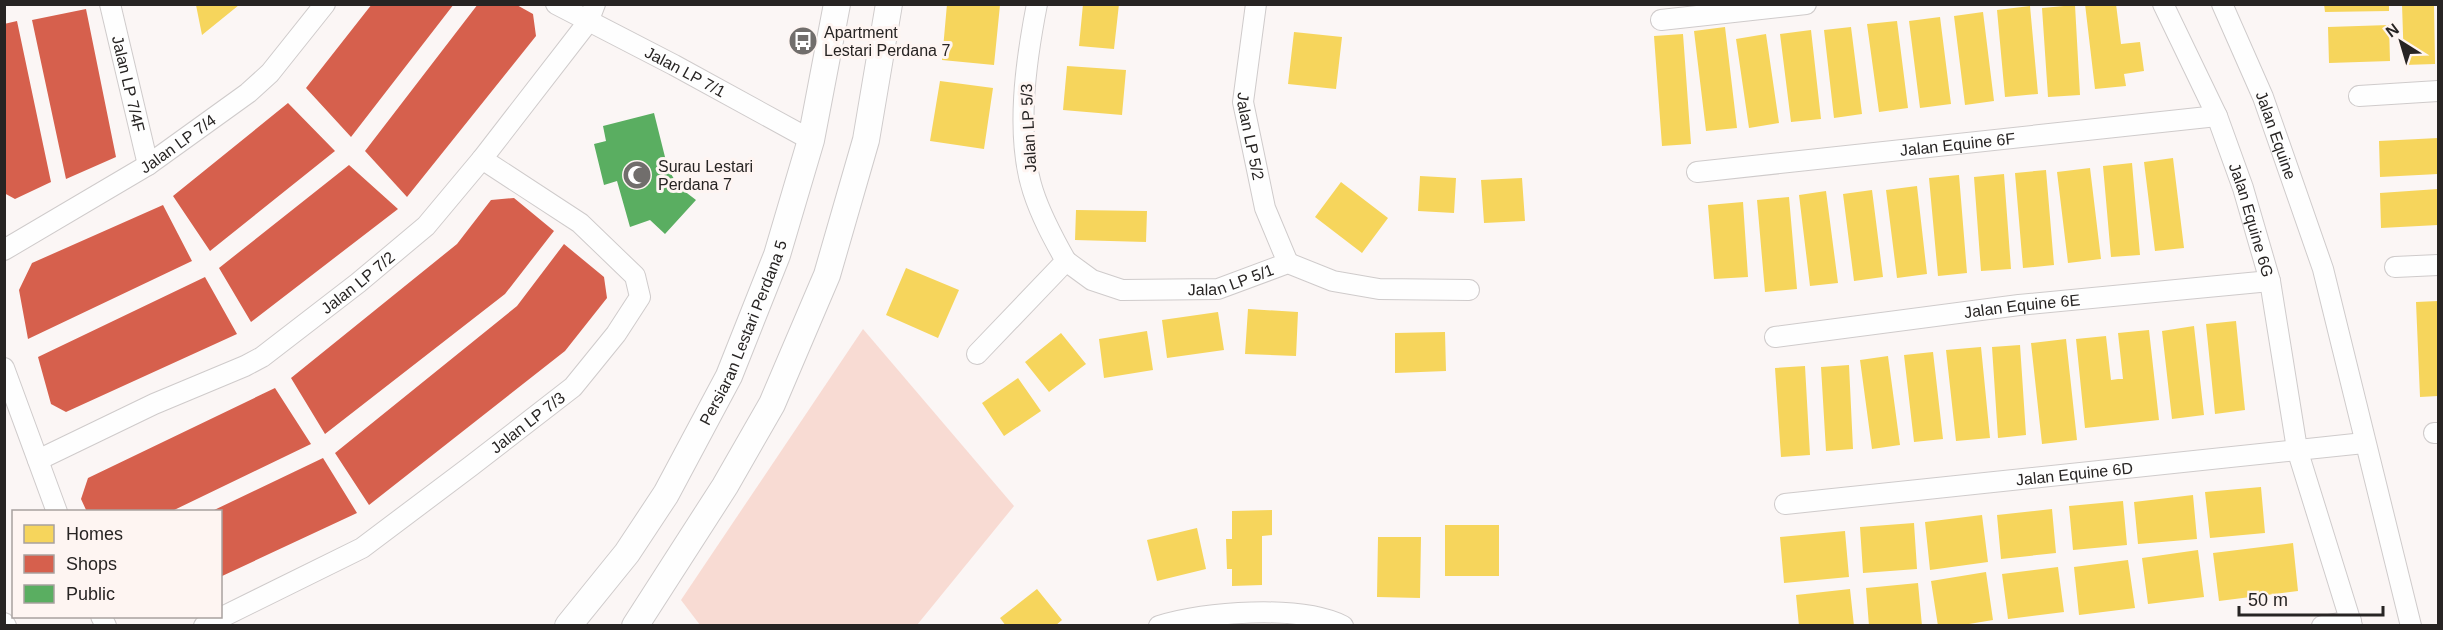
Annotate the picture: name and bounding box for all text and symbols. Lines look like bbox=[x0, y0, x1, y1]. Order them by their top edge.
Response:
north arrow bbox=[2371, 12, 2431, 72]
text: N bbox=[2383, 20, 2402, 41]
place label: Apartment Lestari Perdana 7 bbox=[824, 24, 950, 59]
bus stop icon: Apartment Lestari Perdana 7 bbox=[787, 25, 819, 57]
street label: Jalan LP 7/4F bbox=[109, 34, 148, 134]
street label: Jalan LP 7/1 bbox=[642, 44, 728, 101]
street label: Jalan LP 5/3 bbox=[1018, 83, 1039, 173]
street label: Jalan Equine bbox=[2252, 88, 2299, 182]
street label: Jalan LP 5/2 bbox=[1234, 92, 1267, 182]
street label: Jalan LP 7/4 bbox=[137, 111, 219, 177]
street label: Jalan Equine 6F bbox=[1899, 130, 2016, 159]
place label: Surau Lestari Perdana 7 bbox=[658, 158, 753, 193]
mosque icon: Surau Lestari Perdana 7 bbox=[621, 159, 653, 191]
street label: Jalan Equine 6G bbox=[2226, 161, 2276, 279]
street label: Persiaran Lestari Perdana 5 bbox=[696, 238, 790, 428]
street label: Jalan LP 7/2 bbox=[318, 248, 398, 317]
street label: Jalan LP 5/1 bbox=[1188, 261, 1276, 298]
street label: Jalan Equine 6E bbox=[1963, 291, 2081, 321]
street label: Jalan LP 7/3 bbox=[487, 389, 568, 457]
street label: Jalan Equine 6D bbox=[2015, 459, 2134, 489]
legend bbox=[12, 510, 222, 618]
text: Homes bbox=[66, 524, 123, 544]
text: Shops bbox=[66, 554, 117, 574]
scale bar bbox=[2239, 579, 2383, 617]
text: Public bbox=[66, 584, 115, 604]
text: 50 m bbox=[2248, 590, 2288, 610]

